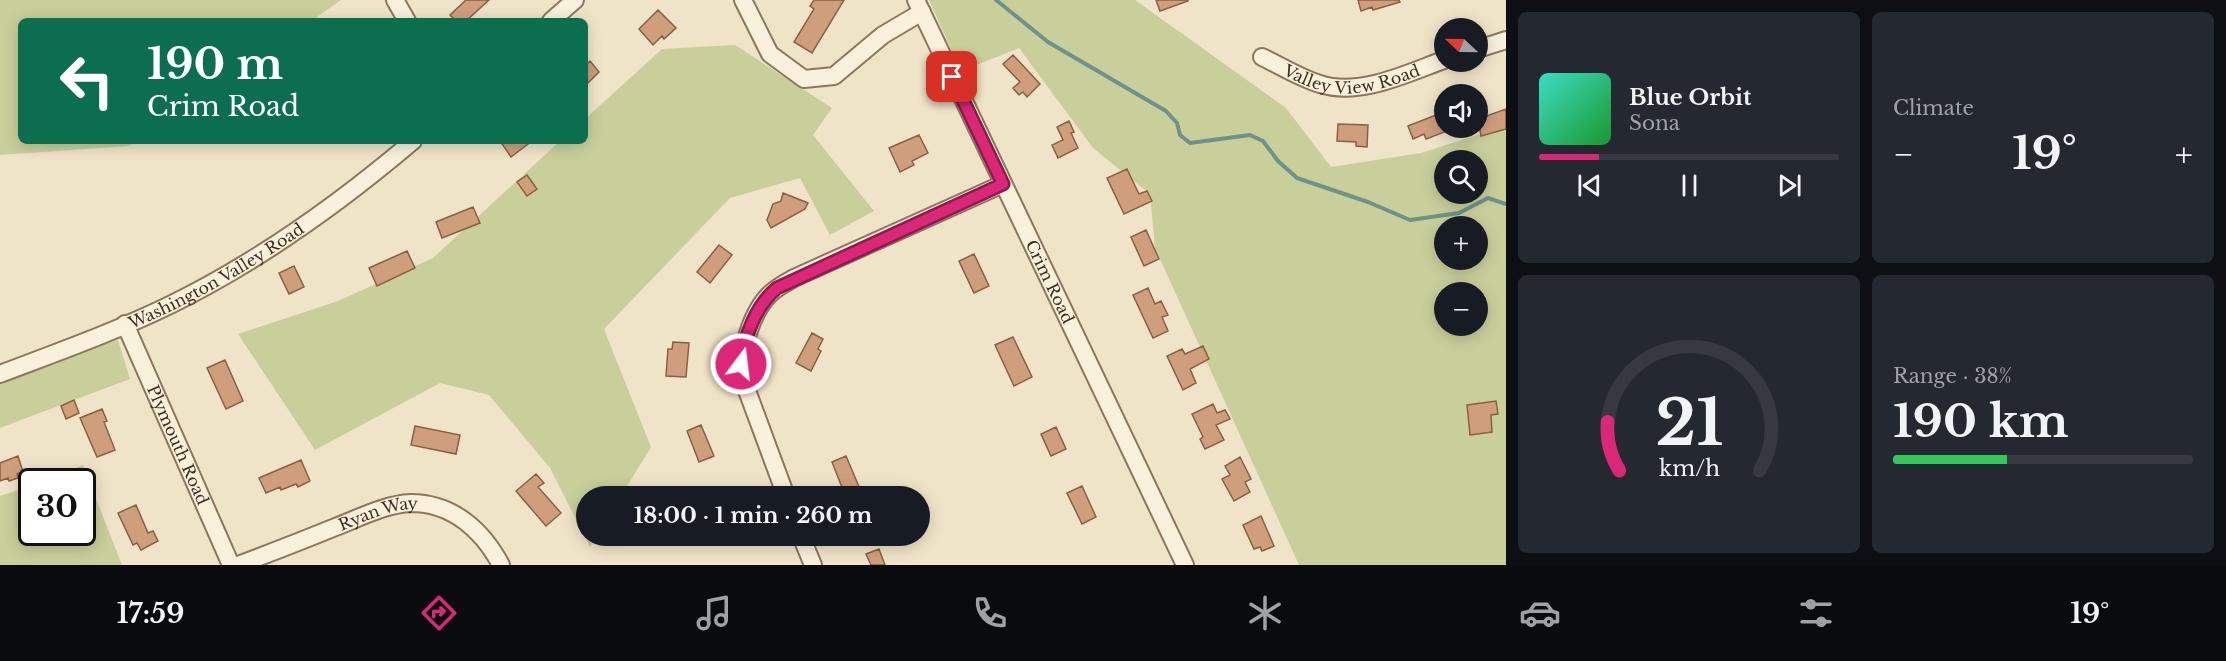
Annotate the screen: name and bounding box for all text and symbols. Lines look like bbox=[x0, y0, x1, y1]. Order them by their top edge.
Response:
north arrow bbox=[1434, 18, 1488, 72]
map controls bbox=[1434, 18, 1488, 336]
text: 190 m bbox=[147, 38, 283, 90]
icon: left bbox=[48, 42, 126, 120]
pin bbox=[926, 51, 977, 102]
street label: Valley View Road bbox=[1282, 55, 1424, 75]
text: Valley View Road bbox=[1280, 59, 1423, 98]
icon: arrive bbox=[935, 60, 968, 93]
button: sound bbox=[1434, 84, 1488, 138]
text: Blue Orbit bbox=[1629, 84, 1751, 111]
text: Crim Road bbox=[147, 90, 299, 123]
text: Climate bbox=[1893, 96, 1974, 120]
text: Sona bbox=[1629, 111, 1680, 135]
text: 19° bbox=[2012, 125, 2077, 181]
text: − bbox=[1893, 134, 1914, 175]
text: + bbox=[2175, 134, 2193, 175]
button: search bbox=[1434, 150, 1488, 204]
icon: previous bbox=[1573, 169, 1606, 202]
icon: pause bbox=[1673, 169, 1706, 202]
icon: next bbox=[1773, 169, 1806, 202]
button: + bbox=[1434, 216, 1488, 270]
street label: Washington Valley Road bbox=[124, 218, 308, 333]
street label: Crim Road bbox=[1022, 237, 1079, 327]
button: − bbox=[1434, 282, 1488, 336]
position arrow bbox=[709, 332, 773, 396]
text: Range · 38% bbox=[1893, 364, 2012, 388]
street label: Plymouth Road bbox=[143, 382, 213, 508]
text: 21 bbox=[1655, 384, 1723, 462]
text: 190 km bbox=[1893, 393, 2069, 449]
text: km/h bbox=[1659, 455, 1720, 482]
speed limit sign: 30 bbox=[18, 468, 96, 546]
street label: Ryan Way bbox=[335, 493, 419, 535]
text: 18:00 · 1 min · 260 m bbox=[634, 502, 872, 529]
icon: directions bbox=[418, 592, 460, 634]
icon: music bbox=[693, 592, 735, 634]
icon: phone bbox=[969, 592, 1011, 634]
icon: climate bbox=[1244, 592, 1286, 634]
icon: car bbox=[1519, 592, 1561, 634]
icon: filters bbox=[1795, 592, 1837, 634]
text: 17:59 bbox=[117, 597, 184, 630]
text: 19° bbox=[2070, 597, 2109, 630]

